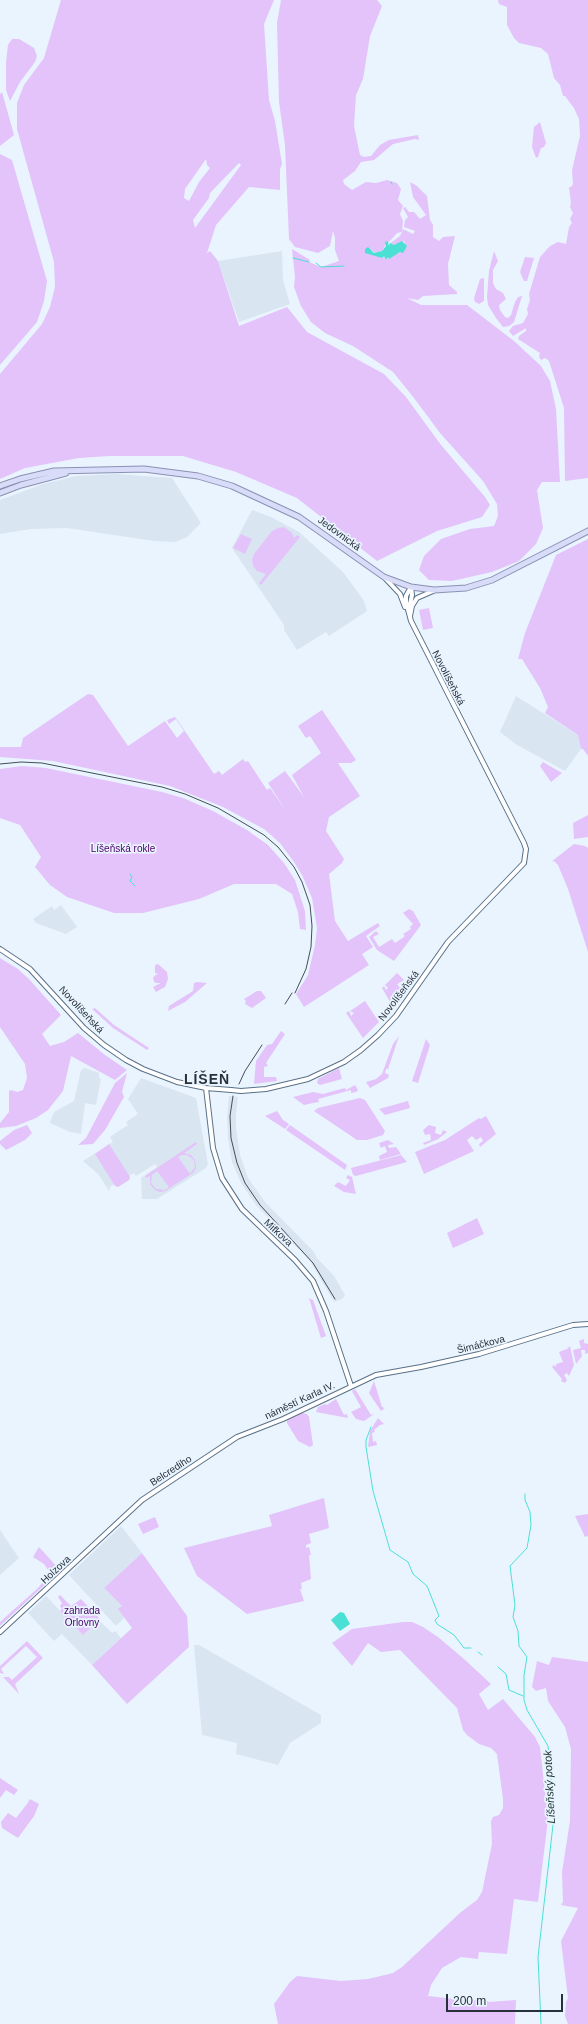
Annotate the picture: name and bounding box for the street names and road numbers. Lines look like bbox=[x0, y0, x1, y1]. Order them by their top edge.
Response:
street label: Jedovnická bbox=[315, 514, 363, 554]
street label: Novolíšeňská bbox=[429, 649, 467, 707]
street label: Novolíšeňská bbox=[376, 968, 422, 1024]
street label: Novolíšeňská bbox=[56, 984, 106, 1036]
street label: Mifkova bbox=[261, 1217, 295, 1249]
street label: Šimáčkova bbox=[456, 1333, 506, 1357]
street label: náměstí Karla IV. bbox=[263, 1380, 337, 1422]
street label: Belcrediho bbox=[148, 1453, 194, 1489]
street label: Holzova bbox=[39, 1553, 73, 1587]

